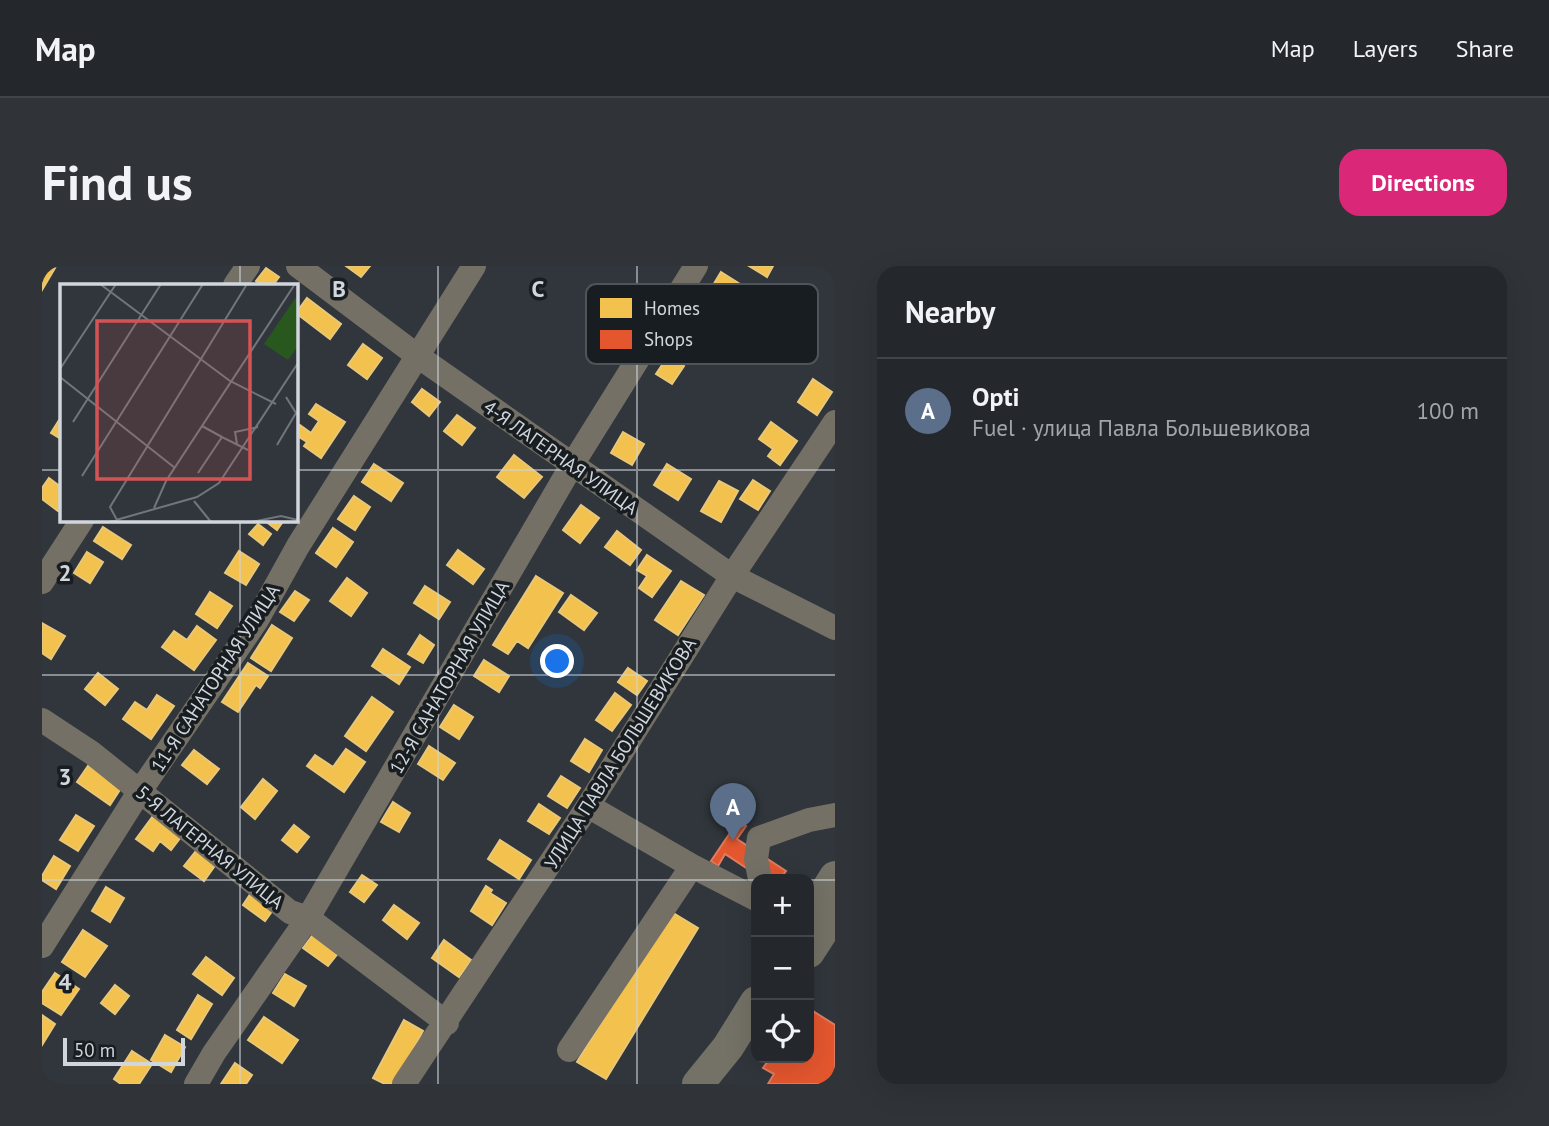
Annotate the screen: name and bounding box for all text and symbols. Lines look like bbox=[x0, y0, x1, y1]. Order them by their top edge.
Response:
text: Map bbox=[35, 27, 96, 70]
text: Map bbox=[1271, 33, 1315, 64]
text: Layers bbox=[1353, 33, 1418, 64]
text: Share bbox=[1456, 33, 1514, 64]
button: Directions bbox=[1339, 149, 1507, 216]
text: Find us bbox=[42, 150, 193, 214]
text: B bbox=[332, 274, 346, 303]
text: C bbox=[532, 274, 545, 303]
inset map bbox=[60, 284, 298, 522]
legend bbox=[586, 284, 818, 364]
text: Nearby bbox=[905, 292, 995, 331]
text: Homes bbox=[644, 296, 700, 320]
text: Shops bbox=[644, 327, 693, 351]
text: Opti bbox=[972, 380, 1020, 413]
street label: 4-Я ЛАГЕРНАЯ УЛИЦА bbox=[479, 395, 643, 519]
text: A bbox=[921, 396, 935, 425]
text: 100 m bbox=[1417, 396, 1479, 425]
text: Fuel · улица Павла Большевикова bbox=[972, 413, 1311, 442]
text: 2 bbox=[58, 558, 72, 587]
street label: 12-Я САНАТОРНАЯ УЛИЦА bbox=[384, 576, 514, 778]
street label: 11-Я САНАТОРНАЯ УЛИЦА bbox=[145, 580, 285, 776]
street label: УЛИЦА ПАВЛА БОЛЬШЕВИКОВА bbox=[539, 633, 701, 873]
your location bbox=[540, 644, 574, 678]
text: 3 bbox=[58, 762, 72, 791]
street label: 5-Я ЛАГЕРНАЯ УЛИЦА bbox=[131, 780, 289, 914]
pin: A bbox=[710, 783, 756, 841]
map controls bbox=[751, 874, 814, 1063]
button: + bbox=[751, 874, 814, 937]
button: − bbox=[751, 937, 814, 1000]
text: 4 bbox=[58, 967, 72, 996]
button: locate bbox=[751, 1000, 814, 1063]
scale bar bbox=[63, 1035, 186, 1067]
text: 50 m bbox=[74, 1038, 115, 1062]

